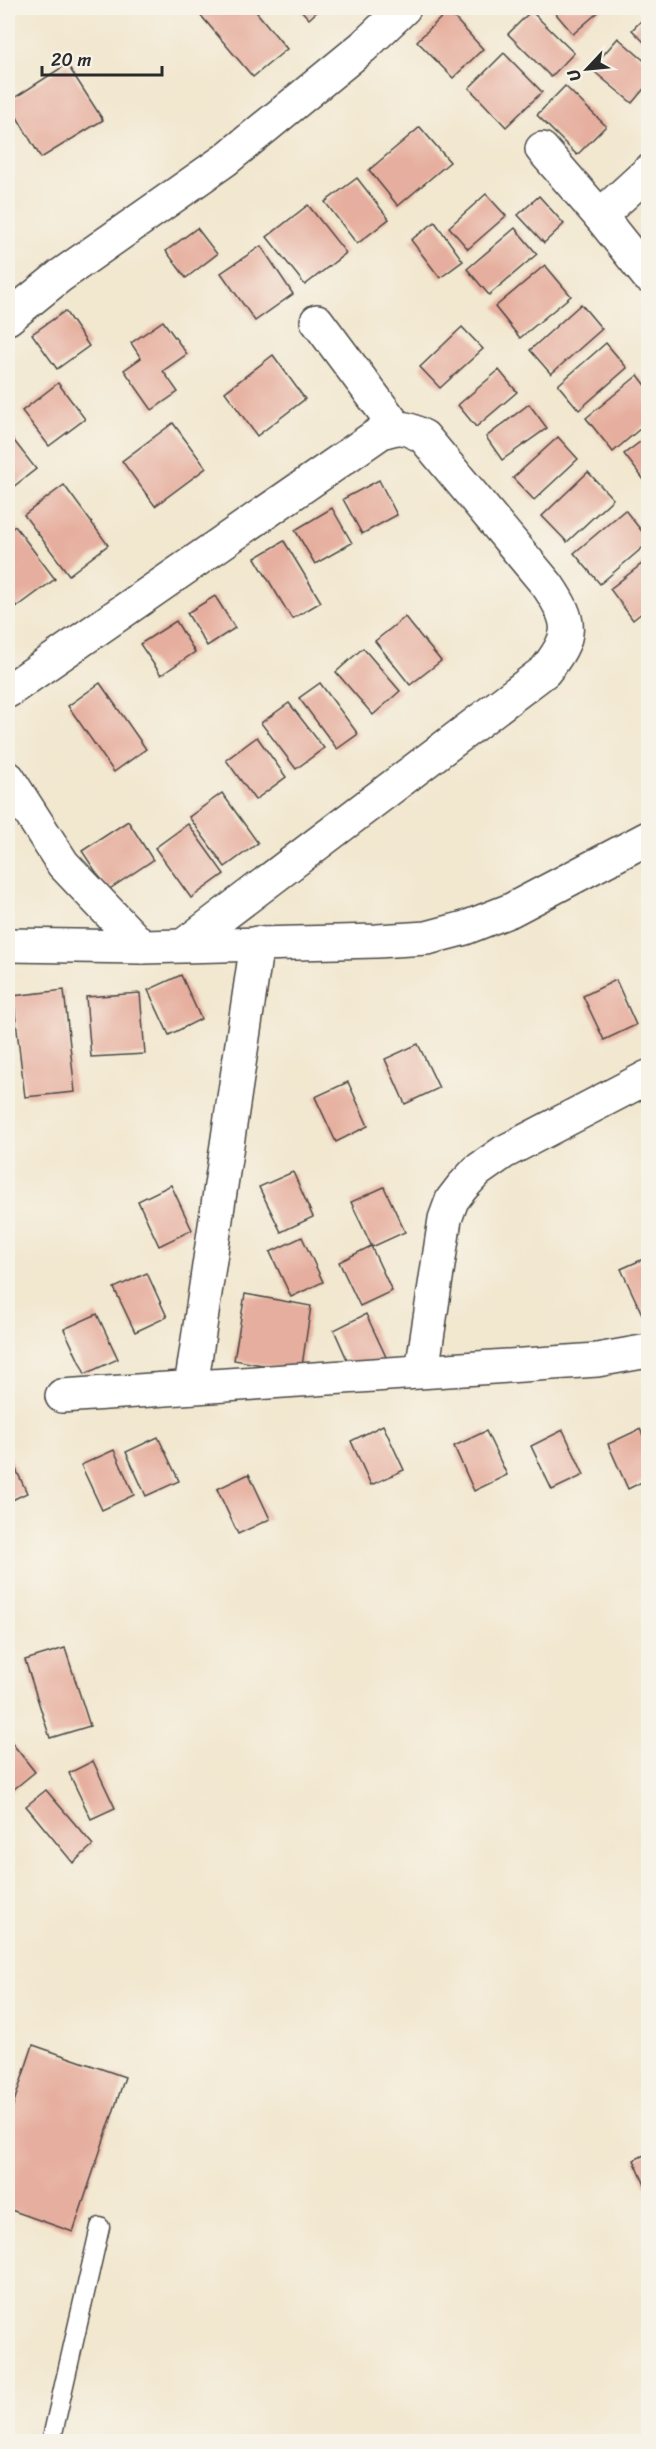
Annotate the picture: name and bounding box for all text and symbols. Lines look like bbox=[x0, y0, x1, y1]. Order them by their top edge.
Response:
scale bar bbox=[42, 39, 162, 77]
north arrow bbox=[557, 39, 617, 99]
text: 20 m bbox=[51, 44, 91, 76]
text: U bbox=[558, 63, 589, 86]

